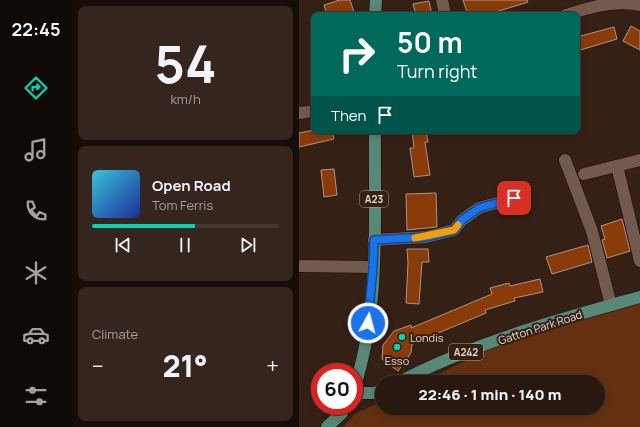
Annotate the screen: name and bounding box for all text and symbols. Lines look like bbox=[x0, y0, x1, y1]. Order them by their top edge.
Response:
text: 22:45 bbox=[11, 17, 61, 41]
text: 50 m bbox=[397, 23, 463, 61]
text: 54 bbox=[154, 28, 217, 99]
icon: right bbox=[331, 28, 383, 80]
text: Turn right bbox=[397, 59, 478, 83]
icon: directions bbox=[22, 74, 50, 102]
text: km/h bbox=[170, 90, 201, 108]
icon: arrive bbox=[374, 104, 396, 126]
text: Then bbox=[331, 105, 366, 126]
icon: music bbox=[22, 136, 50, 164]
text: Open Road bbox=[152, 175, 231, 196]
pin bbox=[497, 181, 531, 215]
icon: arrive bbox=[503, 187, 525, 209]
road number: A23 bbox=[360, 191, 388, 207]
text: Tom Ferris bbox=[152, 196, 213, 214]
icon: phone bbox=[22, 197, 50, 225]
icon: previous bbox=[112, 234, 134, 256]
icon: pause bbox=[174, 234, 196, 256]
icon: next bbox=[237, 234, 259, 256]
icon: climate bbox=[22, 259, 50, 287]
position arrow bbox=[347, 302, 389, 344]
street label: Gatton Park Road bbox=[496, 306, 584, 348]
icon: car bbox=[22, 321, 50, 349]
text: Climate bbox=[92, 325, 138, 343]
place label: Londis bbox=[410, 330, 444, 345]
marker: Londis bbox=[397, 332, 407, 342]
marker: Esso bbox=[392, 342, 402, 352]
road number: A242 bbox=[449, 344, 483, 360]
text: 21° bbox=[162, 345, 208, 386]
text: − bbox=[92, 351, 104, 381]
text: + bbox=[266, 351, 279, 381]
place label: Esso bbox=[385, 353, 410, 368]
speed limit sign: 60 bbox=[311, 363, 363, 415]
icon: filters bbox=[22, 382, 50, 410]
text: 22:46 · 1 min · 140 m bbox=[419, 384, 561, 405]

